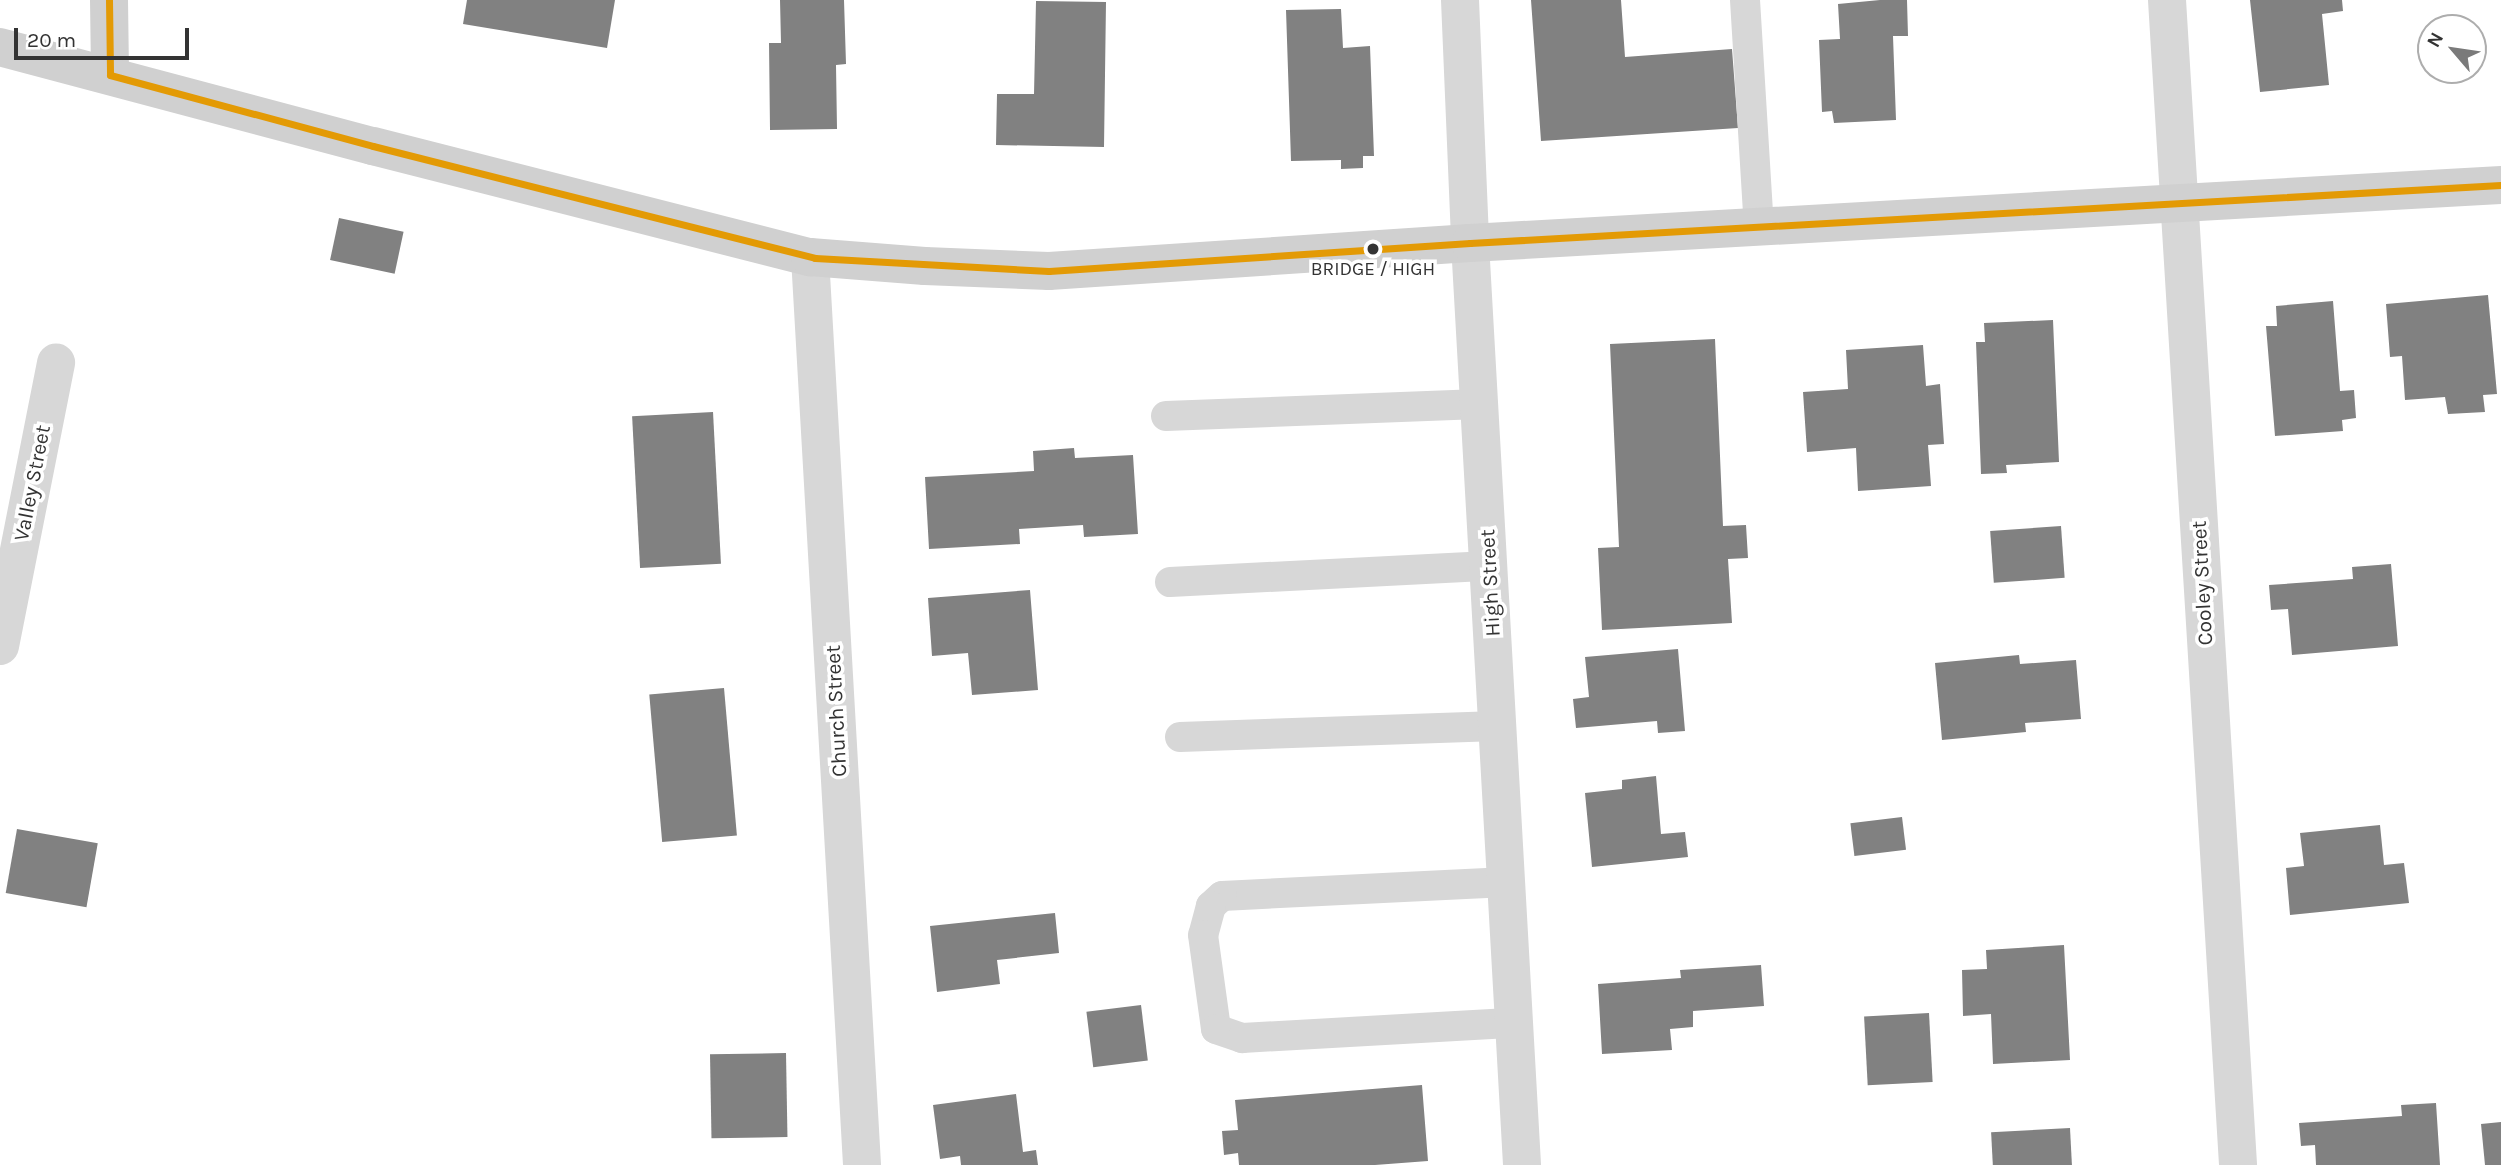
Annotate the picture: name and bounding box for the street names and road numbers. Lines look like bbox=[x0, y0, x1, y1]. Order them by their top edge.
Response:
street label: Valley Street bbox=[8, 423, 56, 543]
street label: Cooley Street bbox=[2186, 520, 2218, 646]
street label: High Street bbox=[1475, 529, 1505, 637]
street label: Church Street bbox=[820, 644, 852, 778]

